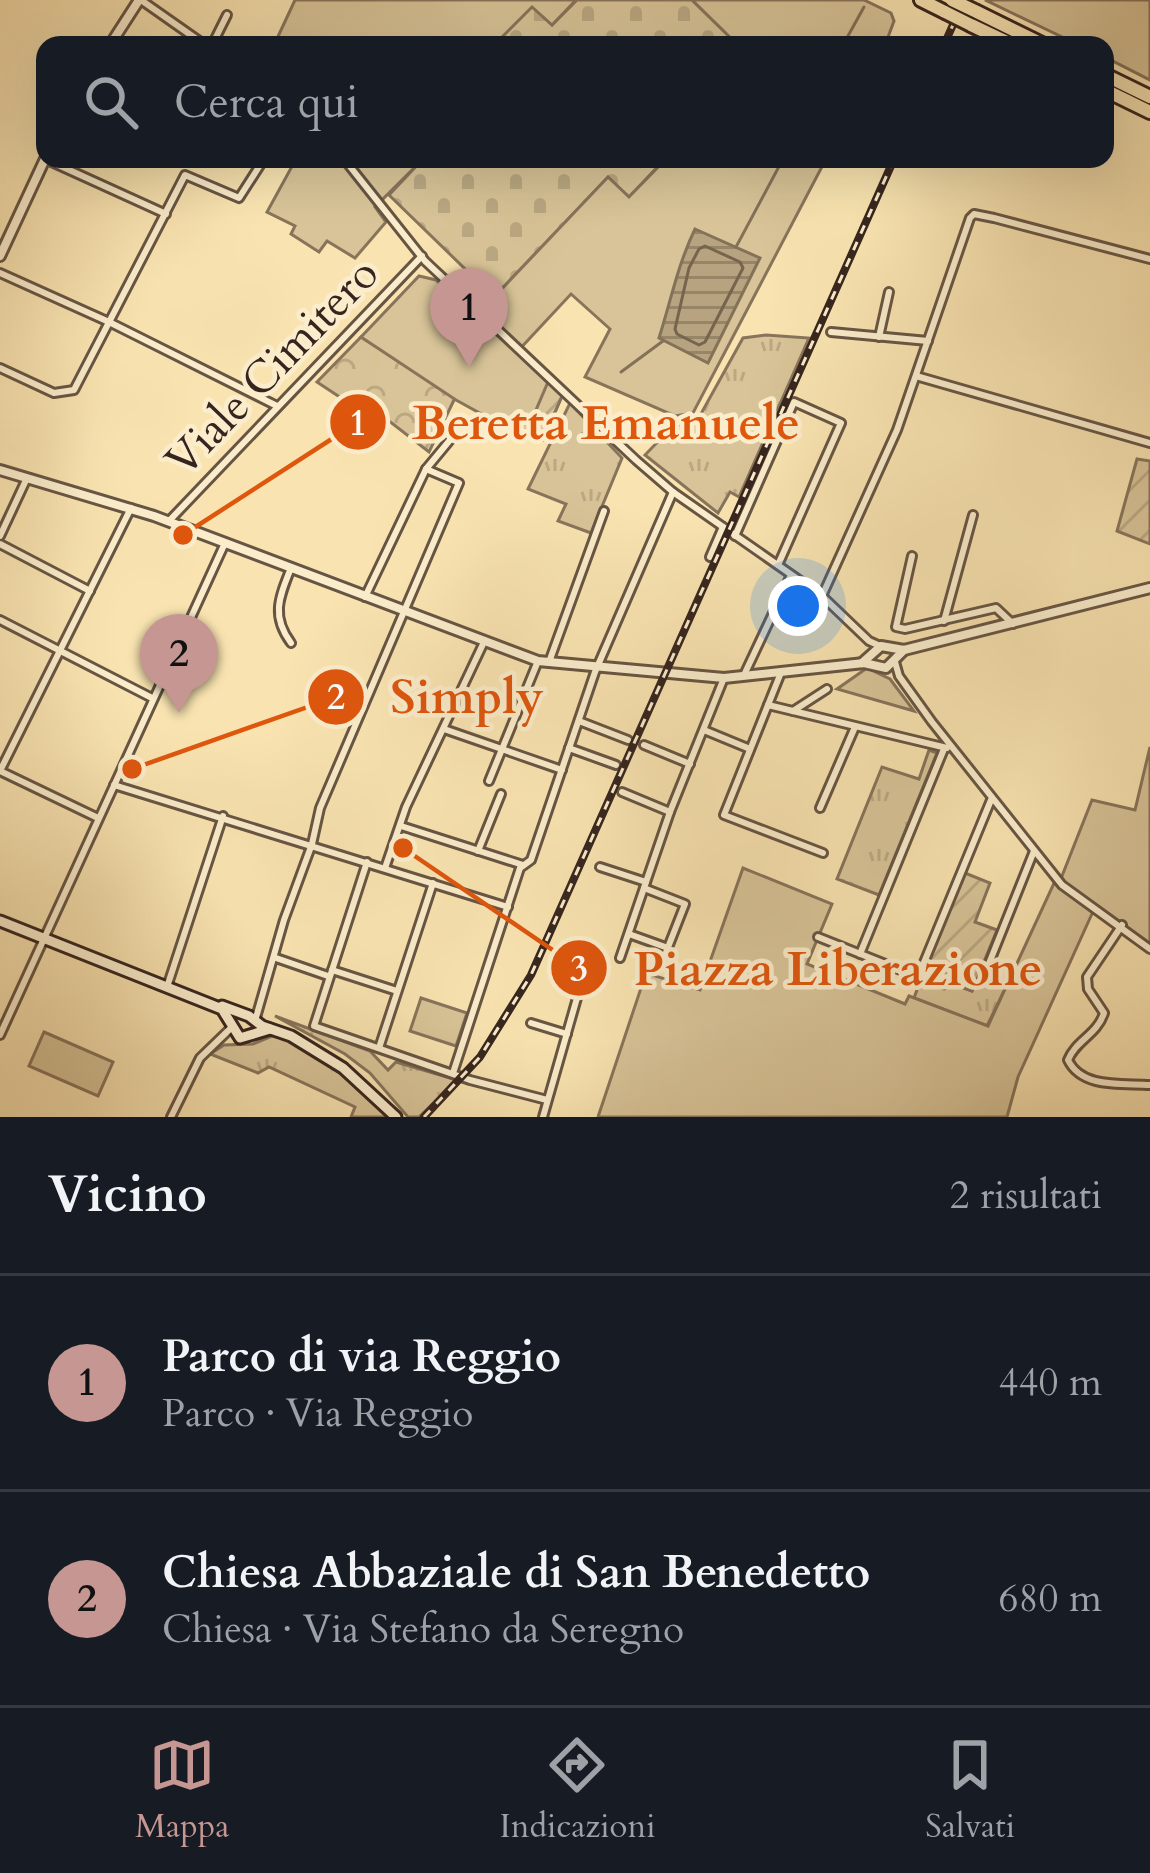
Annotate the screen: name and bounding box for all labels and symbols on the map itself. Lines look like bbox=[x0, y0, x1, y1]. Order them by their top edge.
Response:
street label: Viale Cimitero bbox=[152, 244, 392, 490]
pin: 1 bbox=[430, 268, 508, 367]
callout: Beretta Emanuele bbox=[328, 380, 824, 464]
text: Beretta Emanuele bbox=[412, 391, 800, 456]
text: 1 bbox=[349, 399, 367, 448]
your location bbox=[768, 576, 828, 636]
pin: 2 bbox=[140, 614, 218, 713]
callout: Simply bbox=[306, 655, 568, 739]
text: Simply bbox=[390, 665, 544, 730]
text: 2 bbox=[327, 673, 345, 722]
callout: Piazza Liberazione bbox=[549, 926, 1066, 1010]
text: Piazza Liberazione bbox=[633, 937, 1043, 1002]
text: 3 bbox=[570, 945, 588, 994]

